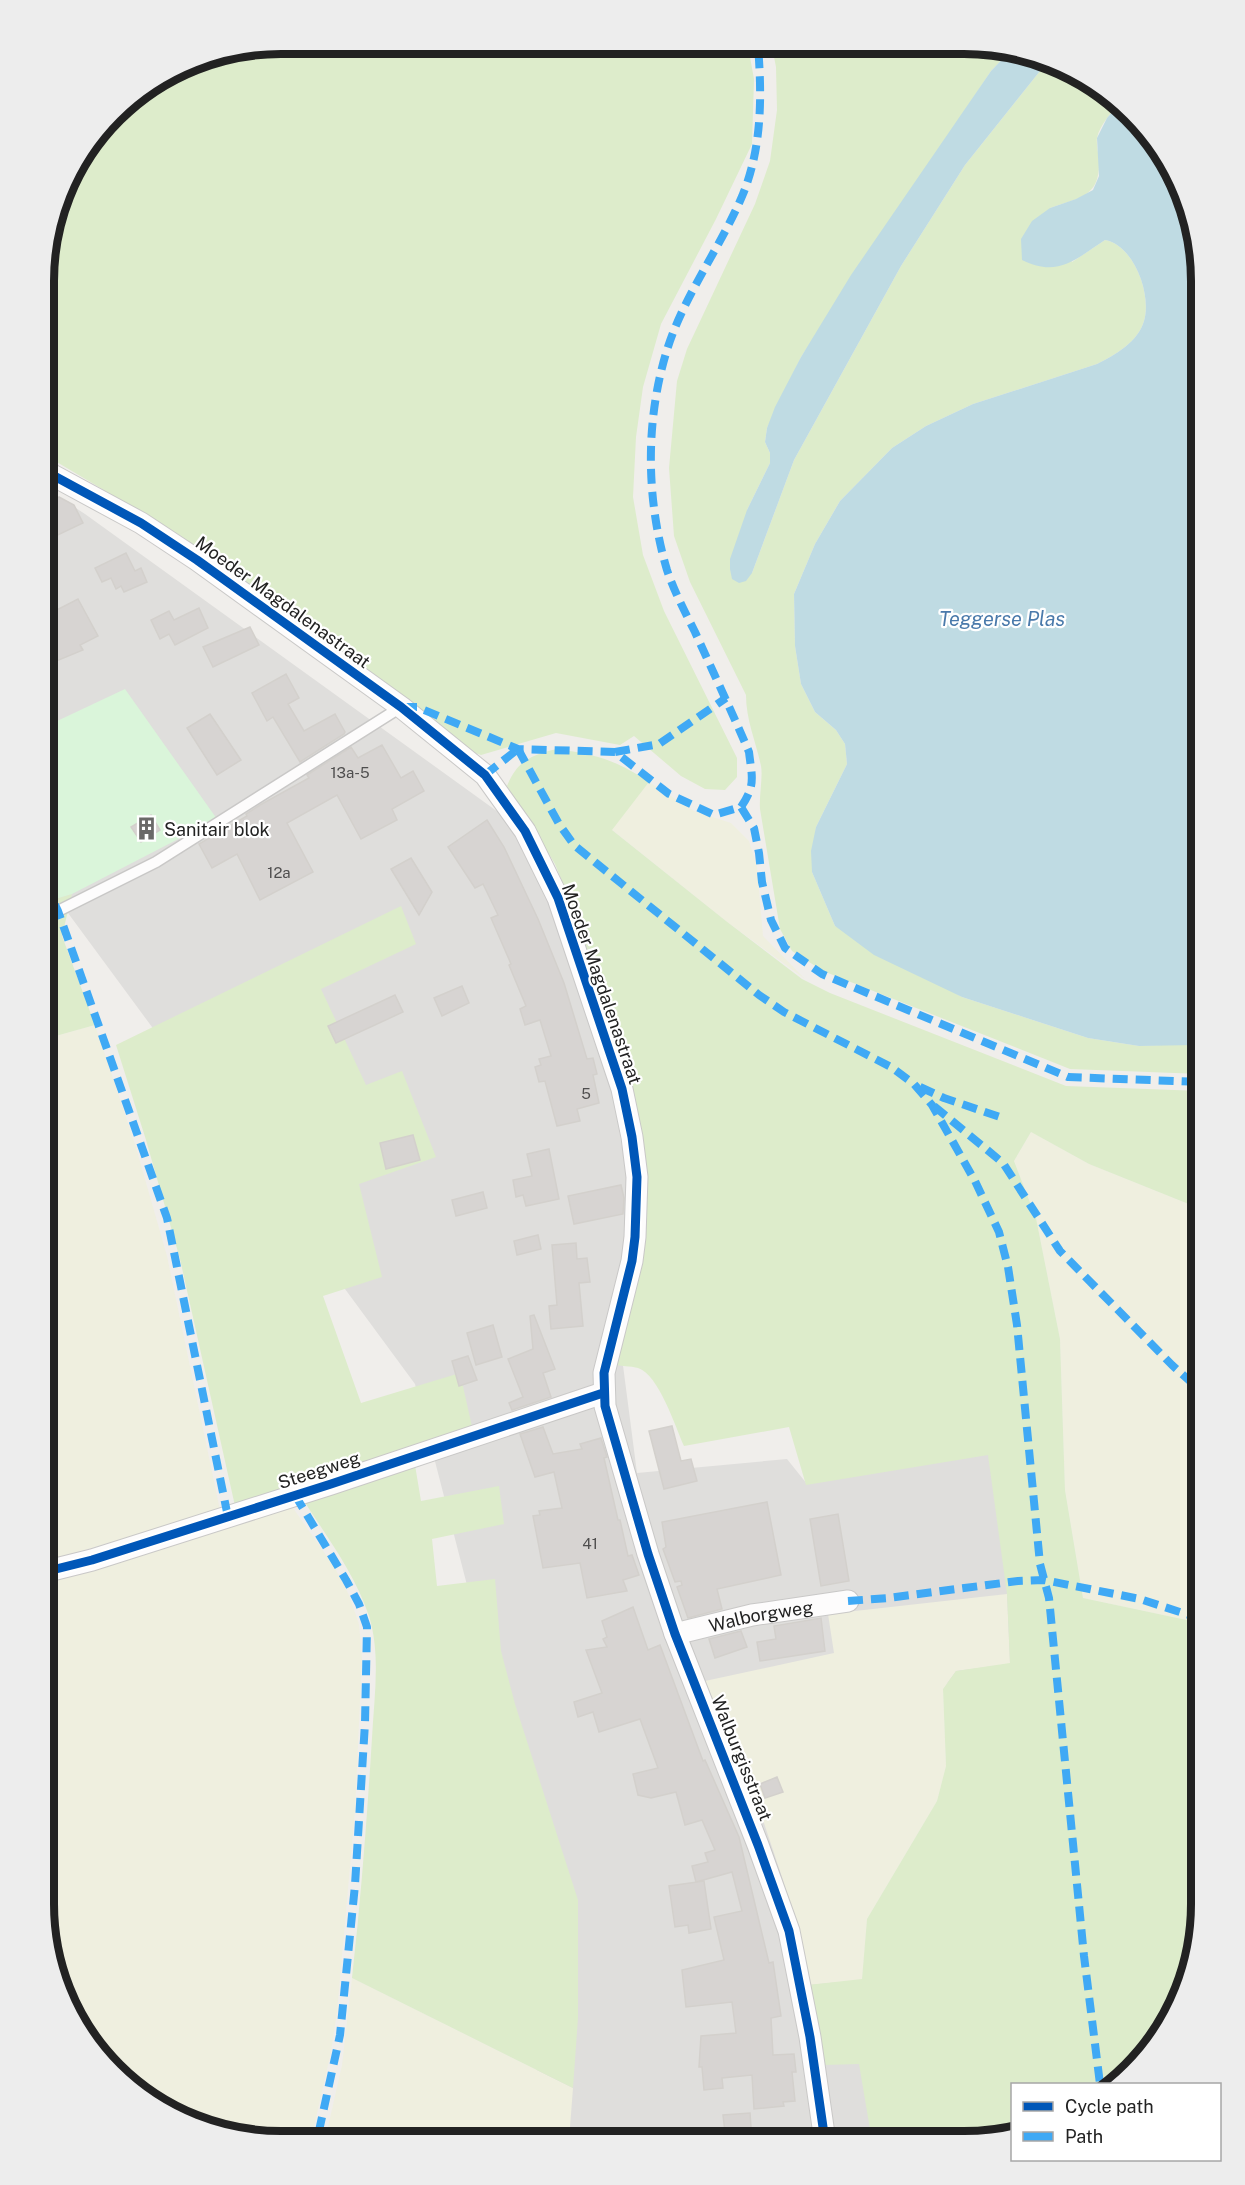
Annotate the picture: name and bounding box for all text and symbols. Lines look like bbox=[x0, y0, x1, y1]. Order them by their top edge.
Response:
street label: Moeder Magdalenastraat bbox=[192, 532, 374, 672]
water label: Teggerse Plas bbox=[939, 607, 1065, 631]
house number: 13a-5 bbox=[330, 764, 370, 781]
building icon: Sanitair blok bbox=[133, 816, 159, 842]
place label: Sanitair blok bbox=[164, 819, 270, 840]
house number: 12a bbox=[267, 864, 291, 881]
street label: Moeder Magdalenastraat bbox=[558, 881, 646, 1087]
house number: 5 bbox=[581, 1085, 591, 1102]
street label: Steegweg bbox=[275, 1447, 363, 1493]
house number: 41 bbox=[582, 1535, 598, 1552]
street label: Walborgweg bbox=[707, 1596, 814, 1636]
street label: Walburgisstraat bbox=[707, 1692, 777, 1824]
legend bbox=[1011, 2083, 1221, 2161]
text: Cycle path bbox=[1065, 2096, 1154, 2117]
text: Path bbox=[1065, 2126, 1103, 2147]

